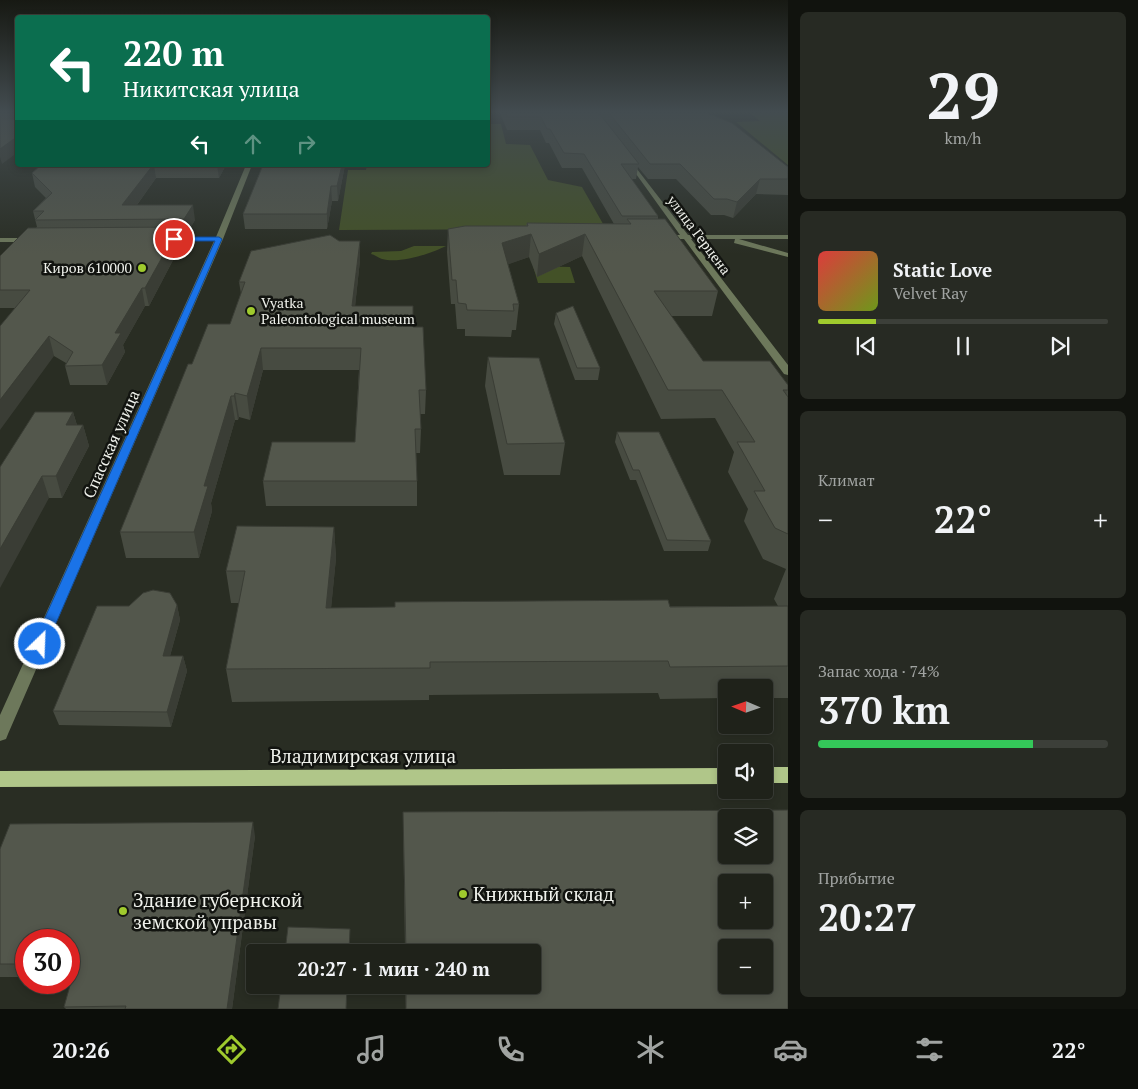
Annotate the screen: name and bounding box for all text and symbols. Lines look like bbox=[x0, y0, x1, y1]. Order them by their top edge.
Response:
text: 220 m bbox=[123, 30, 224, 76]
icon: left bbox=[40, 35, 105, 100]
text: 29 bbox=[926, 51, 1000, 138]
text: Никитская улица bbox=[123, 74, 300, 103]
text: km/h bbox=[945, 127, 981, 149]
icon: left bbox=[186, 130, 214, 158]
icon: ahead bbox=[239, 130, 267, 158]
icon: right bbox=[292, 130, 320, 158]
street label: улица Герцена bbox=[663, 190, 735, 278]
pin bbox=[153, 218, 195, 260]
icon: arrive bbox=[160, 225, 188, 253]
text: Static Love bbox=[893, 257, 992, 282]
place label: Киров 610000 bbox=[43, 258, 132, 277]
marker: Киров 610000 bbox=[136, 262, 148, 274]
text: Velvet Ray bbox=[893, 282, 967, 304]
place label: Vyatka Paleontological museum bbox=[261, 293, 415, 328]
marker: Vyatka Paleontological museum bbox=[245, 305, 257, 317]
icon: previous bbox=[852, 332, 880, 360]
icon: pause bbox=[949, 332, 977, 360]
icon: next bbox=[1046, 332, 1074, 360]
street label: Спасская улица bbox=[77, 387, 145, 501]
text: Климат bbox=[818, 469, 875, 491]
text: 22° bbox=[934, 494, 992, 544]
text: − bbox=[818, 501, 833, 538]
text: + bbox=[1093, 501, 1108, 538]
position arrow bbox=[13, 617, 65, 669]
text: Запас хода · 74% bbox=[818, 660, 940, 682]
north arrow bbox=[718, 679, 772, 734]
map controls bbox=[718, 679, 773, 994]
text: 370 km bbox=[818, 685, 950, 735]
street label: Владимирская улица bbox=[270, 743, 457, 768]
button: sound bbox=[718, 744, 773, 799]
button: layers bbox=[718, 809, 773, 864]
text: Прибытие bbox=[818, 867, 895, 889]
button: + bbox=[718, 874, 773, 929]
place label: Книжный склад bbox=[473, 881, 614, 906]
place label: Здание губернской земской управы bbox=[133, 887, 303, 934]
marker: Книжный склад bbox=[457, 888, 469, 900]
text: 20:27 bbox=[818, 892, 917, 942]
marker: Здание губернской земской управы bbox=[117, 905, 129, 917]
speed limit sign: 30 bbox=[15, 929, 80, 994]
button: − bbox=[718, 939, 773, 994]
text: 20:27 · 1 мин · 240 m bbox=[297, 956, 490, 981]
icon: directions bbox=[214, 1032, 249, 1067]
icon: music bbox=[354, 1032, 389, 1067]
icon: phone bbox=[493, 1032, 528, 1067]
icon: climate bbox=[633, 1032, 668, 1067]
icon: car bbox=[773, 1032, 808, 1067]
icon: filters bbox=[912, 1032, 947, 1067]
text: 20:26 bbox=[52, 1035, 110, 1064]
text: 22° bbox=[1052, 1035, 1086, 1064]

